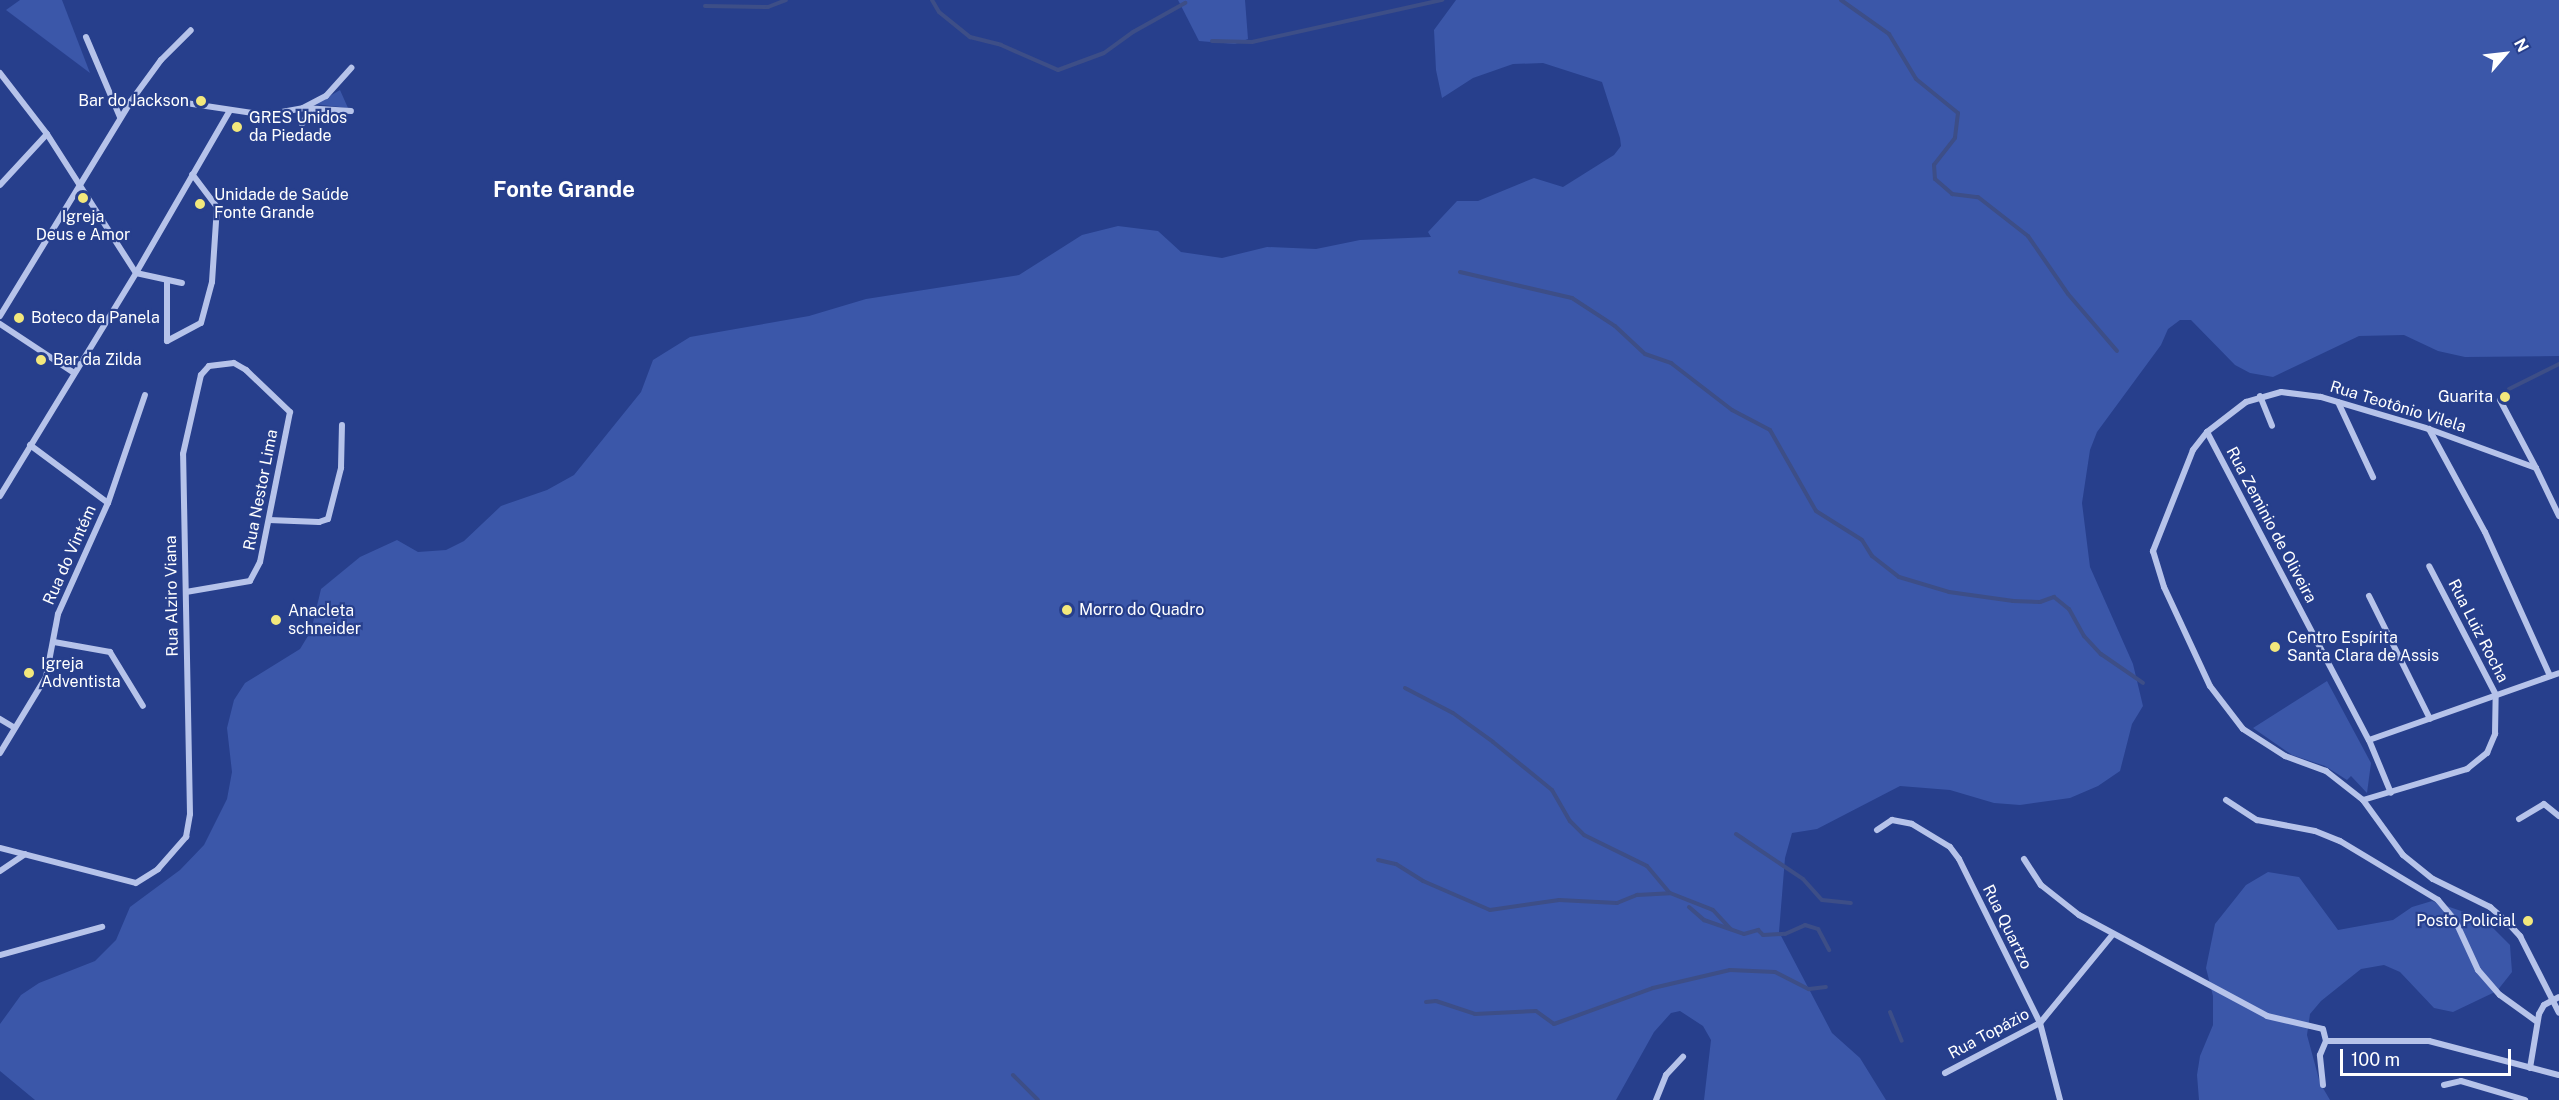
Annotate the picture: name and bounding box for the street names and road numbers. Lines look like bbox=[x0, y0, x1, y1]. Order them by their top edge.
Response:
street label: Rua Teotônio Vilela bbox=[2327, 377, 2469, 437]
street label: Rua Nestor Lima bbox=[240, 428, 282, 552]
street label: Rua Zeminio de Oliveira bbox=[2222, 443, 2320, 607]
street label: Rua do Vintém bbox=[39, 502, 101, 608]
street label: Rua Alziro Viana bbox=[161, 535, 183, 657]
street label: Rua Luiz Rocha bbox=[2444, 576, 2512, 686]
street label: Rua Quartzo bbox=[1978, 882, 2036, 972]
street label: Rua Topázio bbox=[1945, 1005, 2033, 1063]

